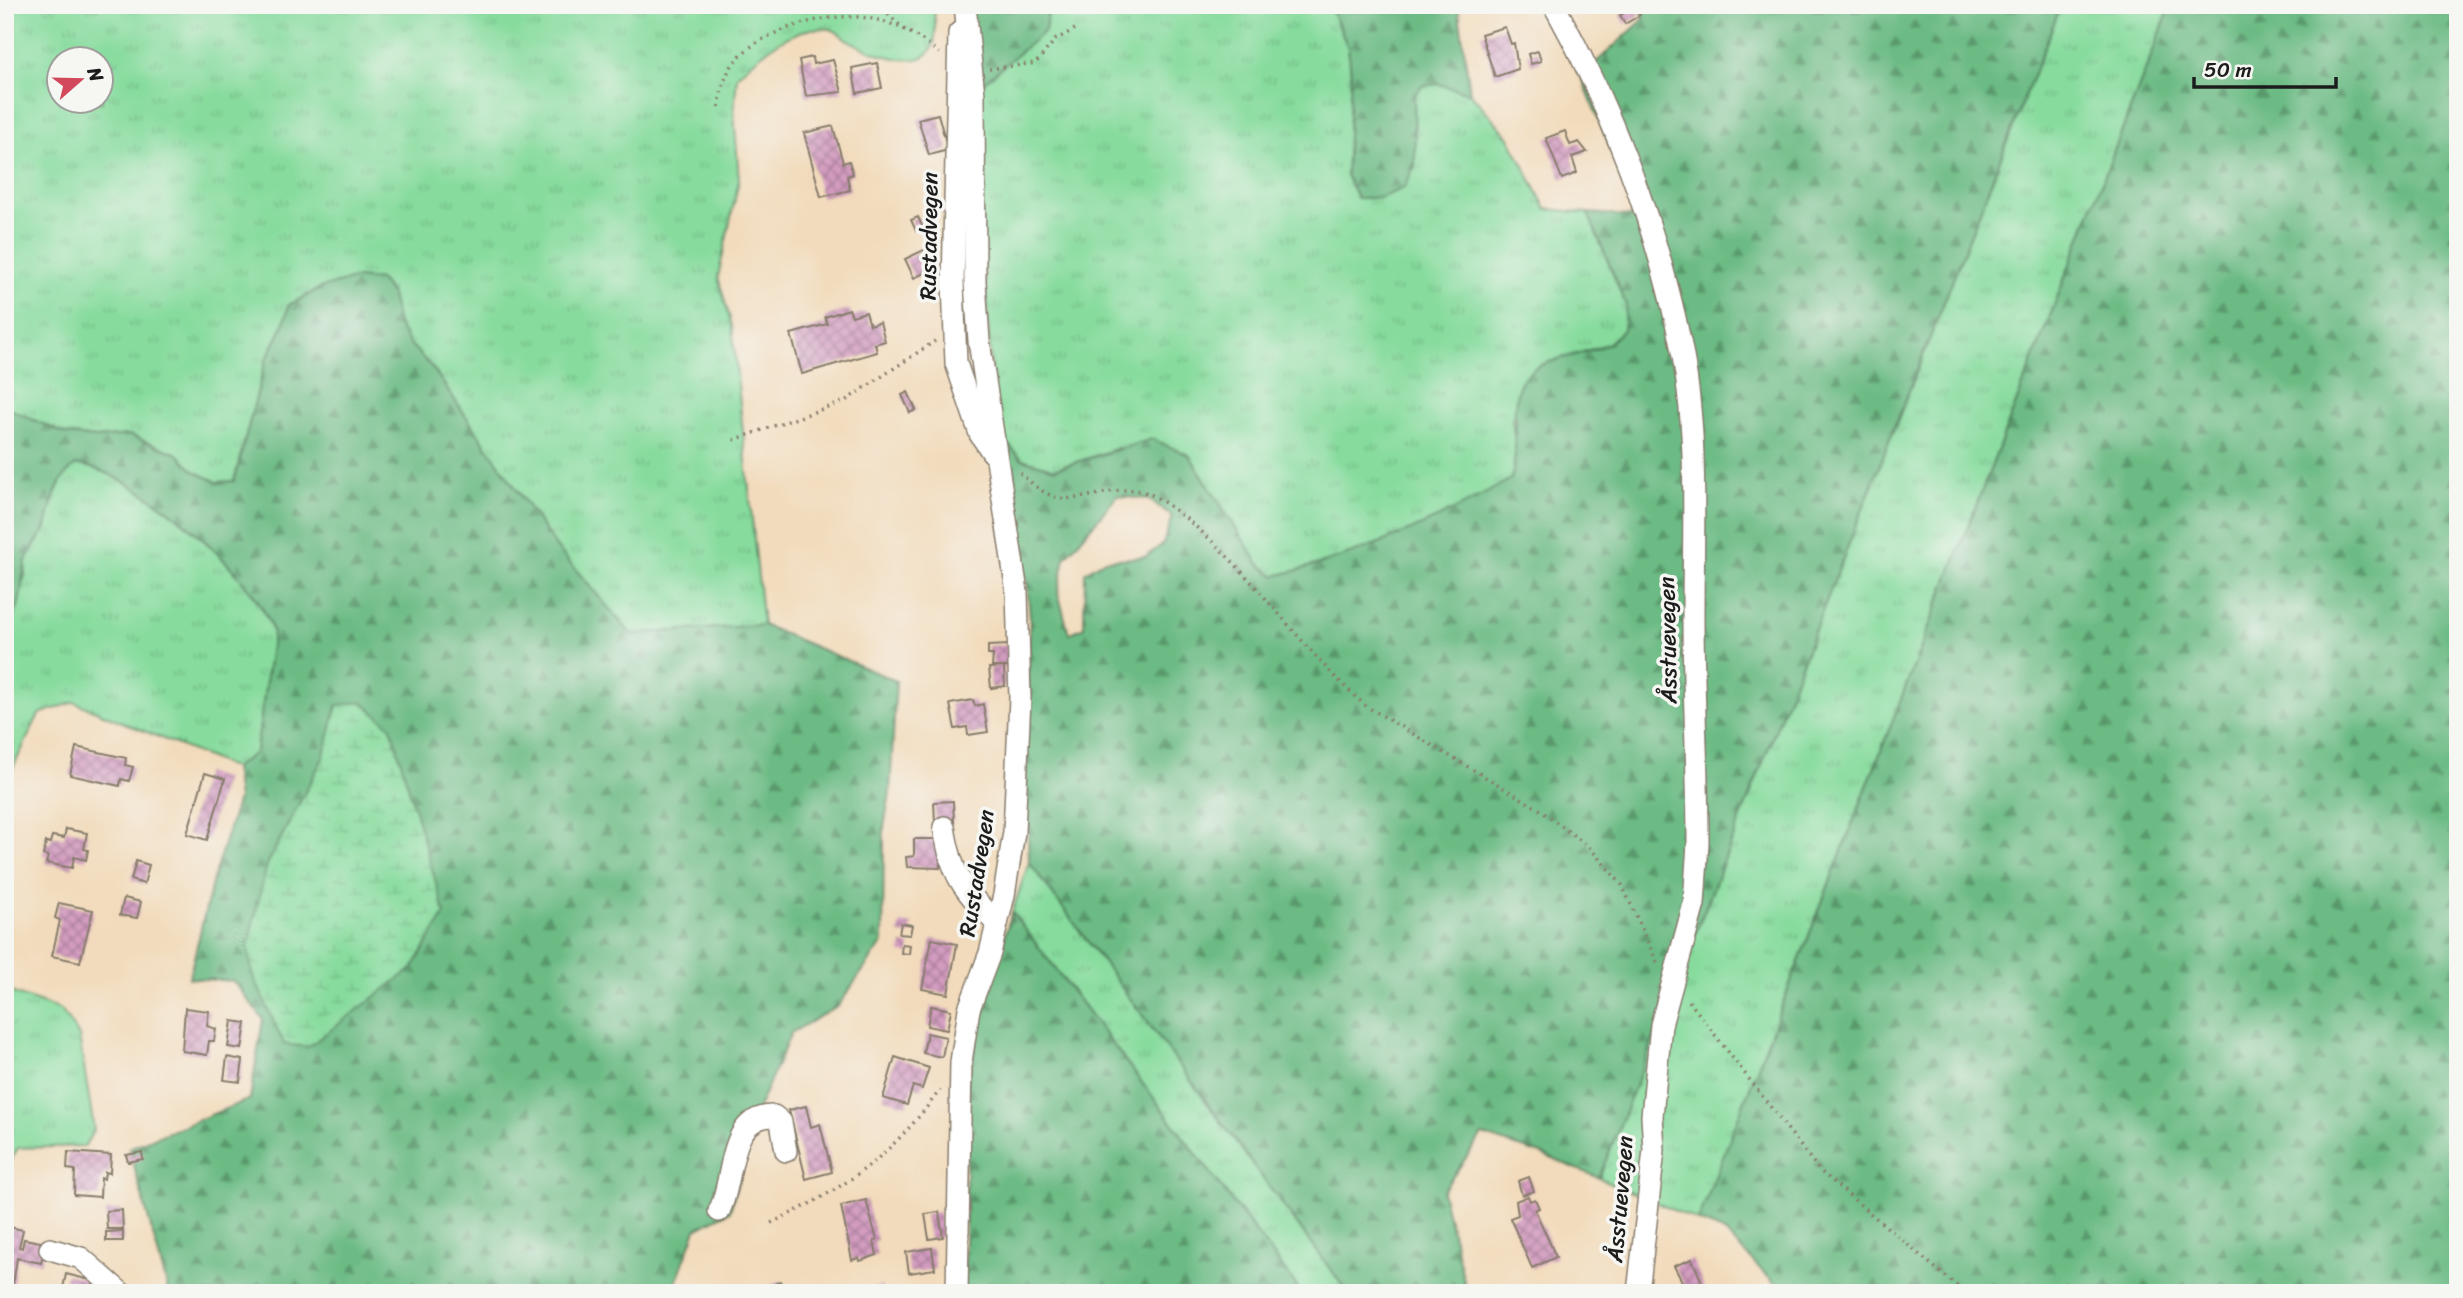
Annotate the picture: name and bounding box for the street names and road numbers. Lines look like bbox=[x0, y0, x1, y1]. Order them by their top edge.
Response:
street label: Rustadvegen bbox=[907, 171, 951, 300]
street label: Åsstuevegen bbox=[1646, 575, 1690, 705]
street label: Rustadvegen bbox=[947, 806, 1007, 940]
street label: Åsstuevegen bbox=[1594, 1133, 1646, 1265]

